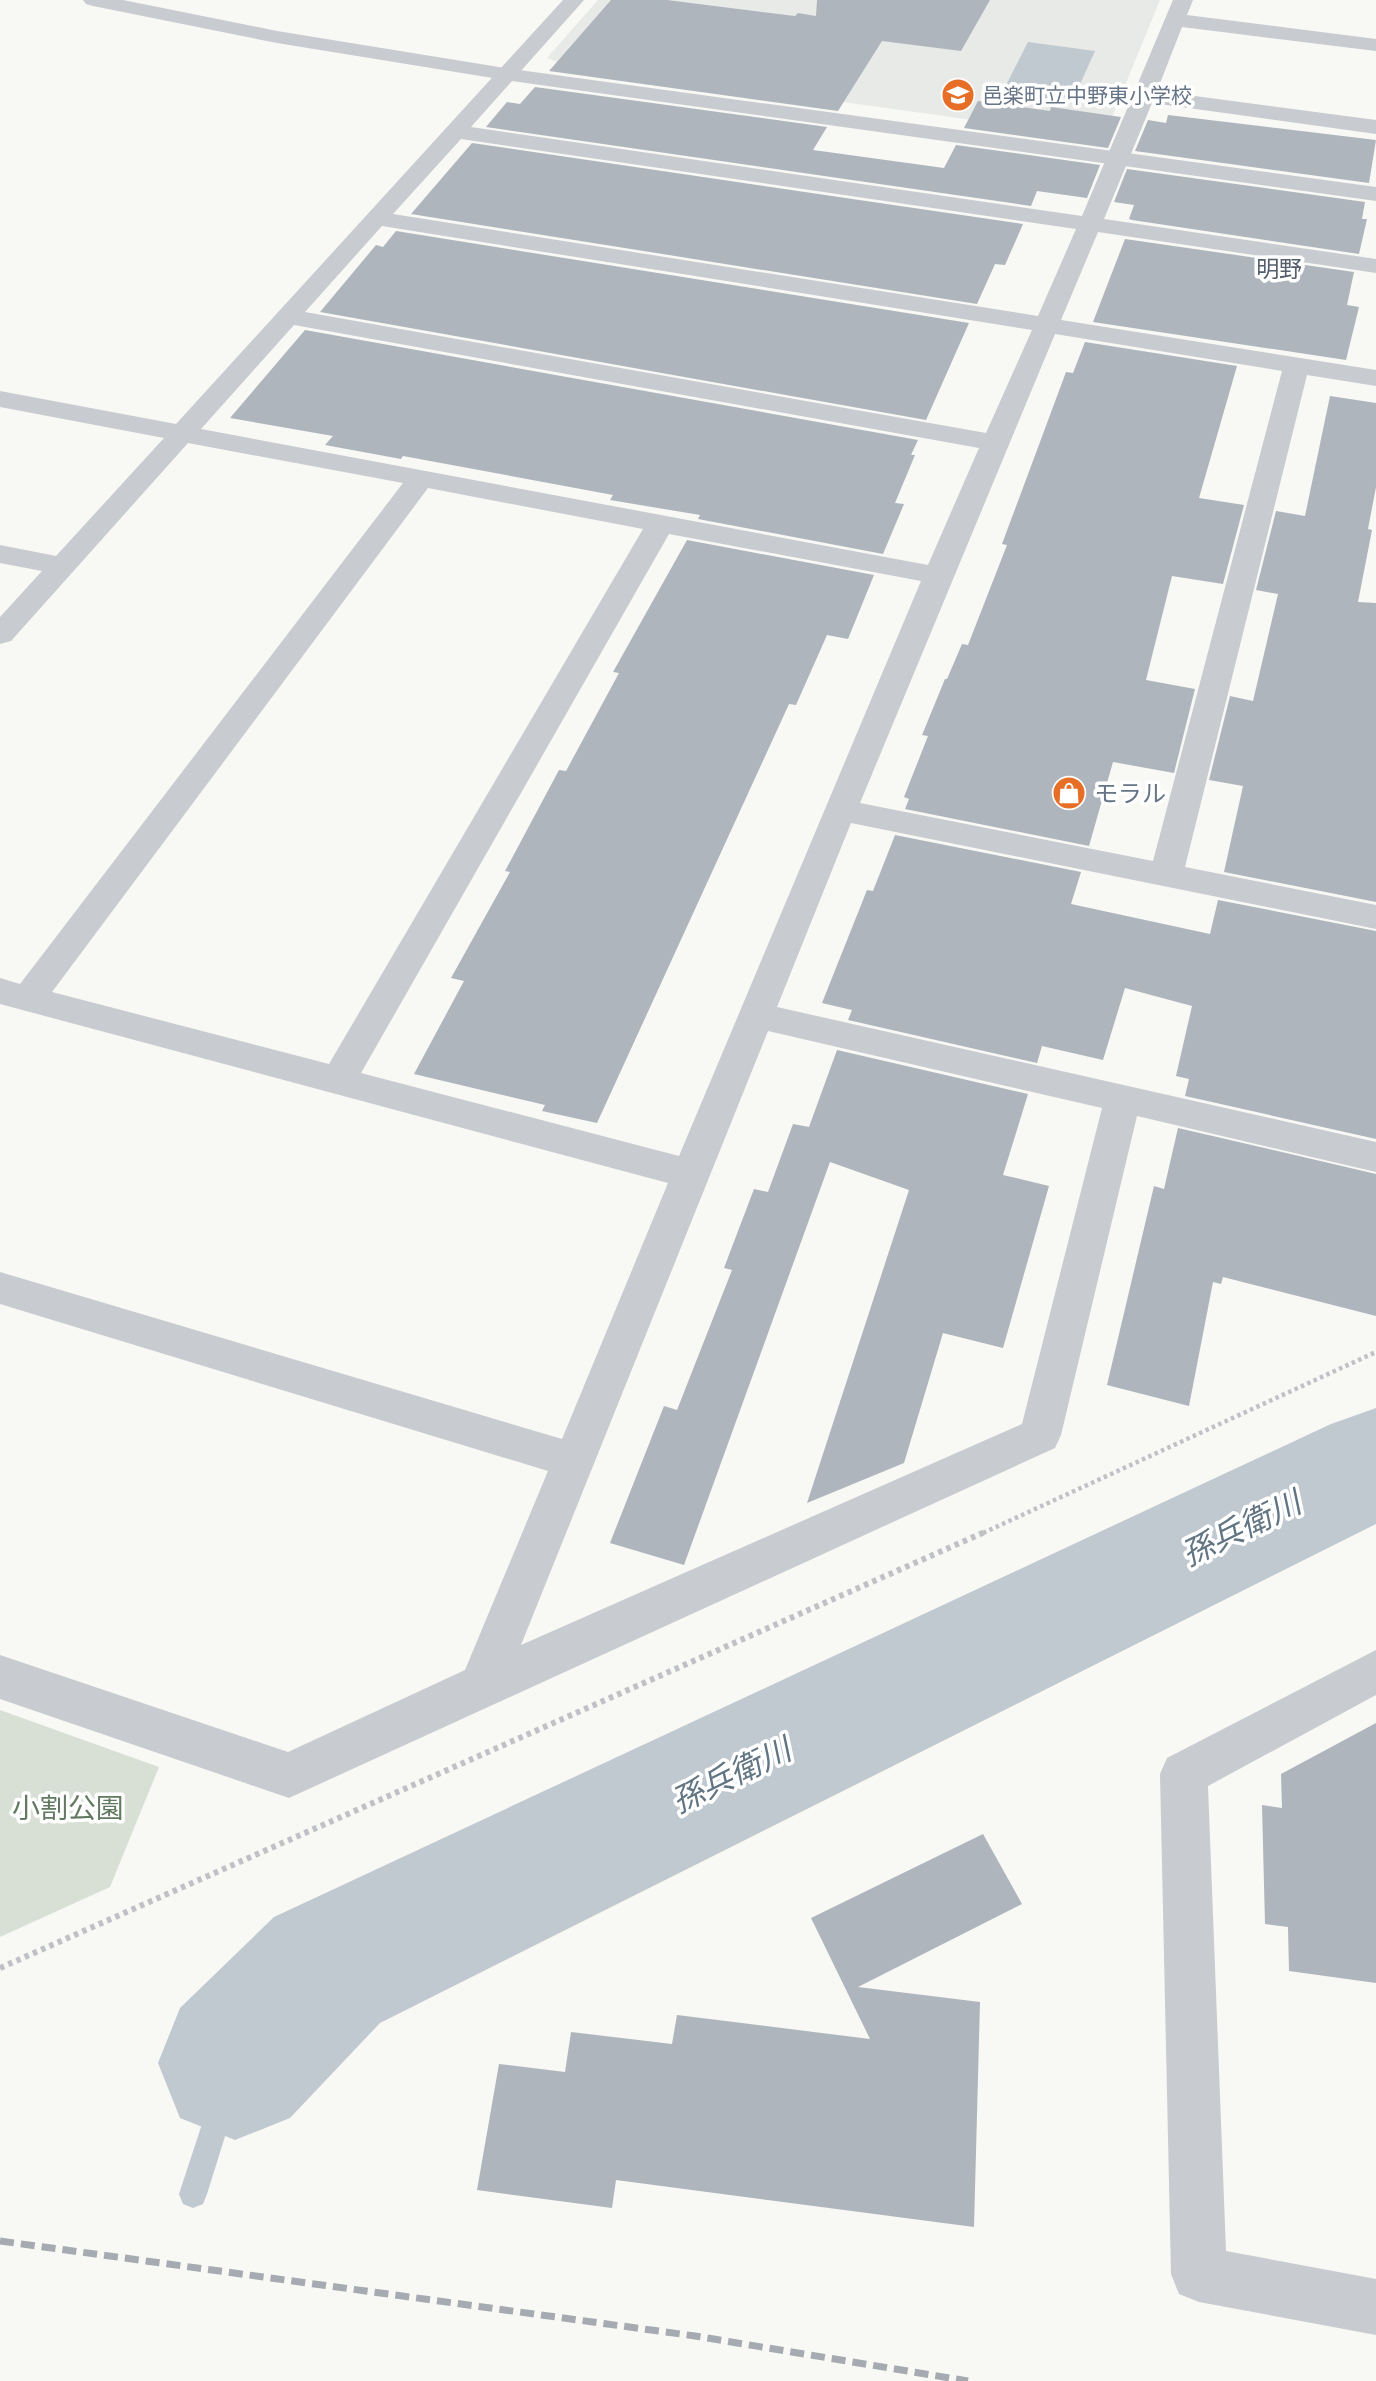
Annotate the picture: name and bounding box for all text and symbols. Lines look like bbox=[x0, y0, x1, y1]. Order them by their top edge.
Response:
school or university icon: 邑楽町立中野東小学校 bbox=[939, 76, 977, 114]
place label: 邑楽町立中野東小学校 bbox=[982, 83, 1192, 108]
district label: 明野 bbox=[1256, 255, 1302, 282]
shop icon: モラル bbox=[1050, 774, 1088, 812]
place label: モラル bbox=[1094, 779, 1166, 807]
water label: 孫兵衛川 bbox=[1175, 1482, 1309, 1573]
water label: 孫兵衛川 bbox=[665, 1729, 799, 1820]
park label: 小割公園 bbox=[12, 1791, 124, 1824]

